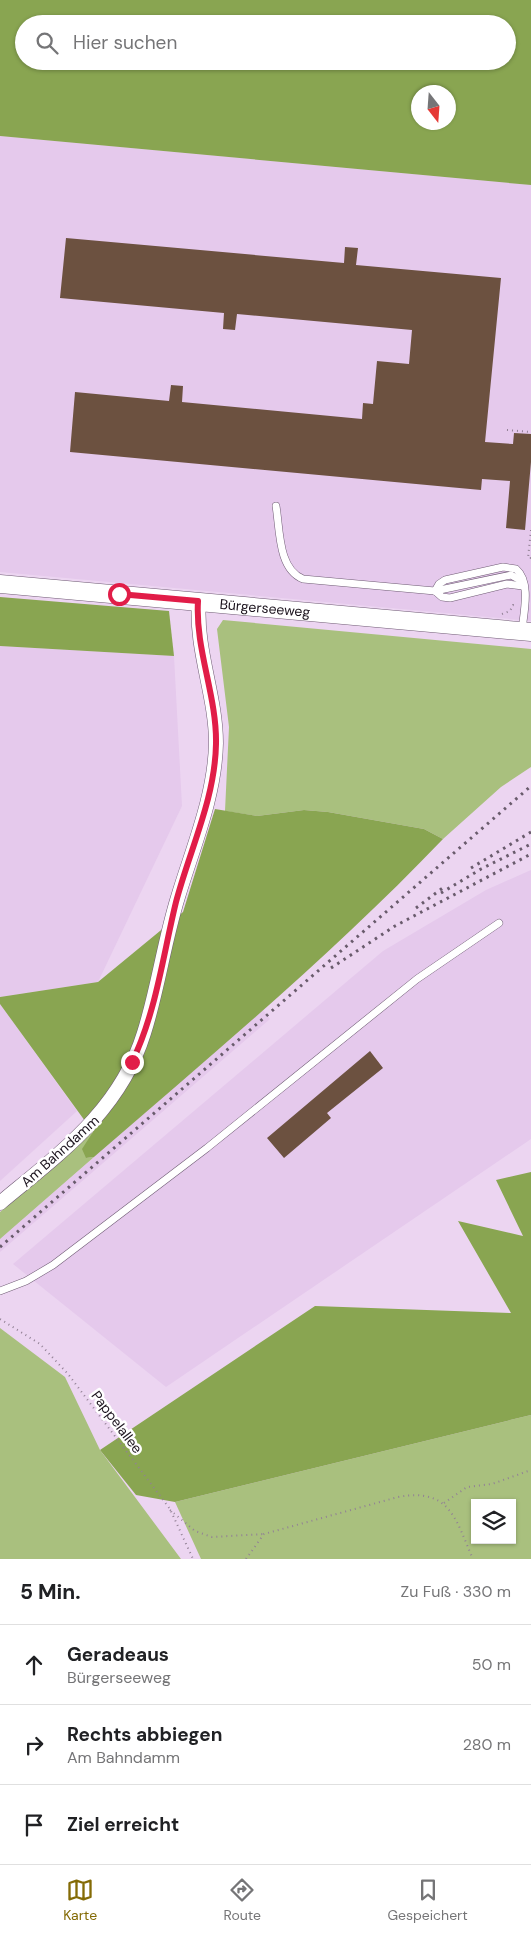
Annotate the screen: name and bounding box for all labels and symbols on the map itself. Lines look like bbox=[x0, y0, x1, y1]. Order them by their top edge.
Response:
north arrow bbox=[411, 85, 456, 130]
route start bbox=[108, 583, 131, 606]
street label: Bürgerseeweg bbox=[219, 595, 311, 621]
route end bbox=[121, 1051, 144, 1074]
street label: Am Bahndamm bbox=[17, 1111, 103, 1191]
street label: Pappelallee bbox=[88, 1387, 146, 1457]

